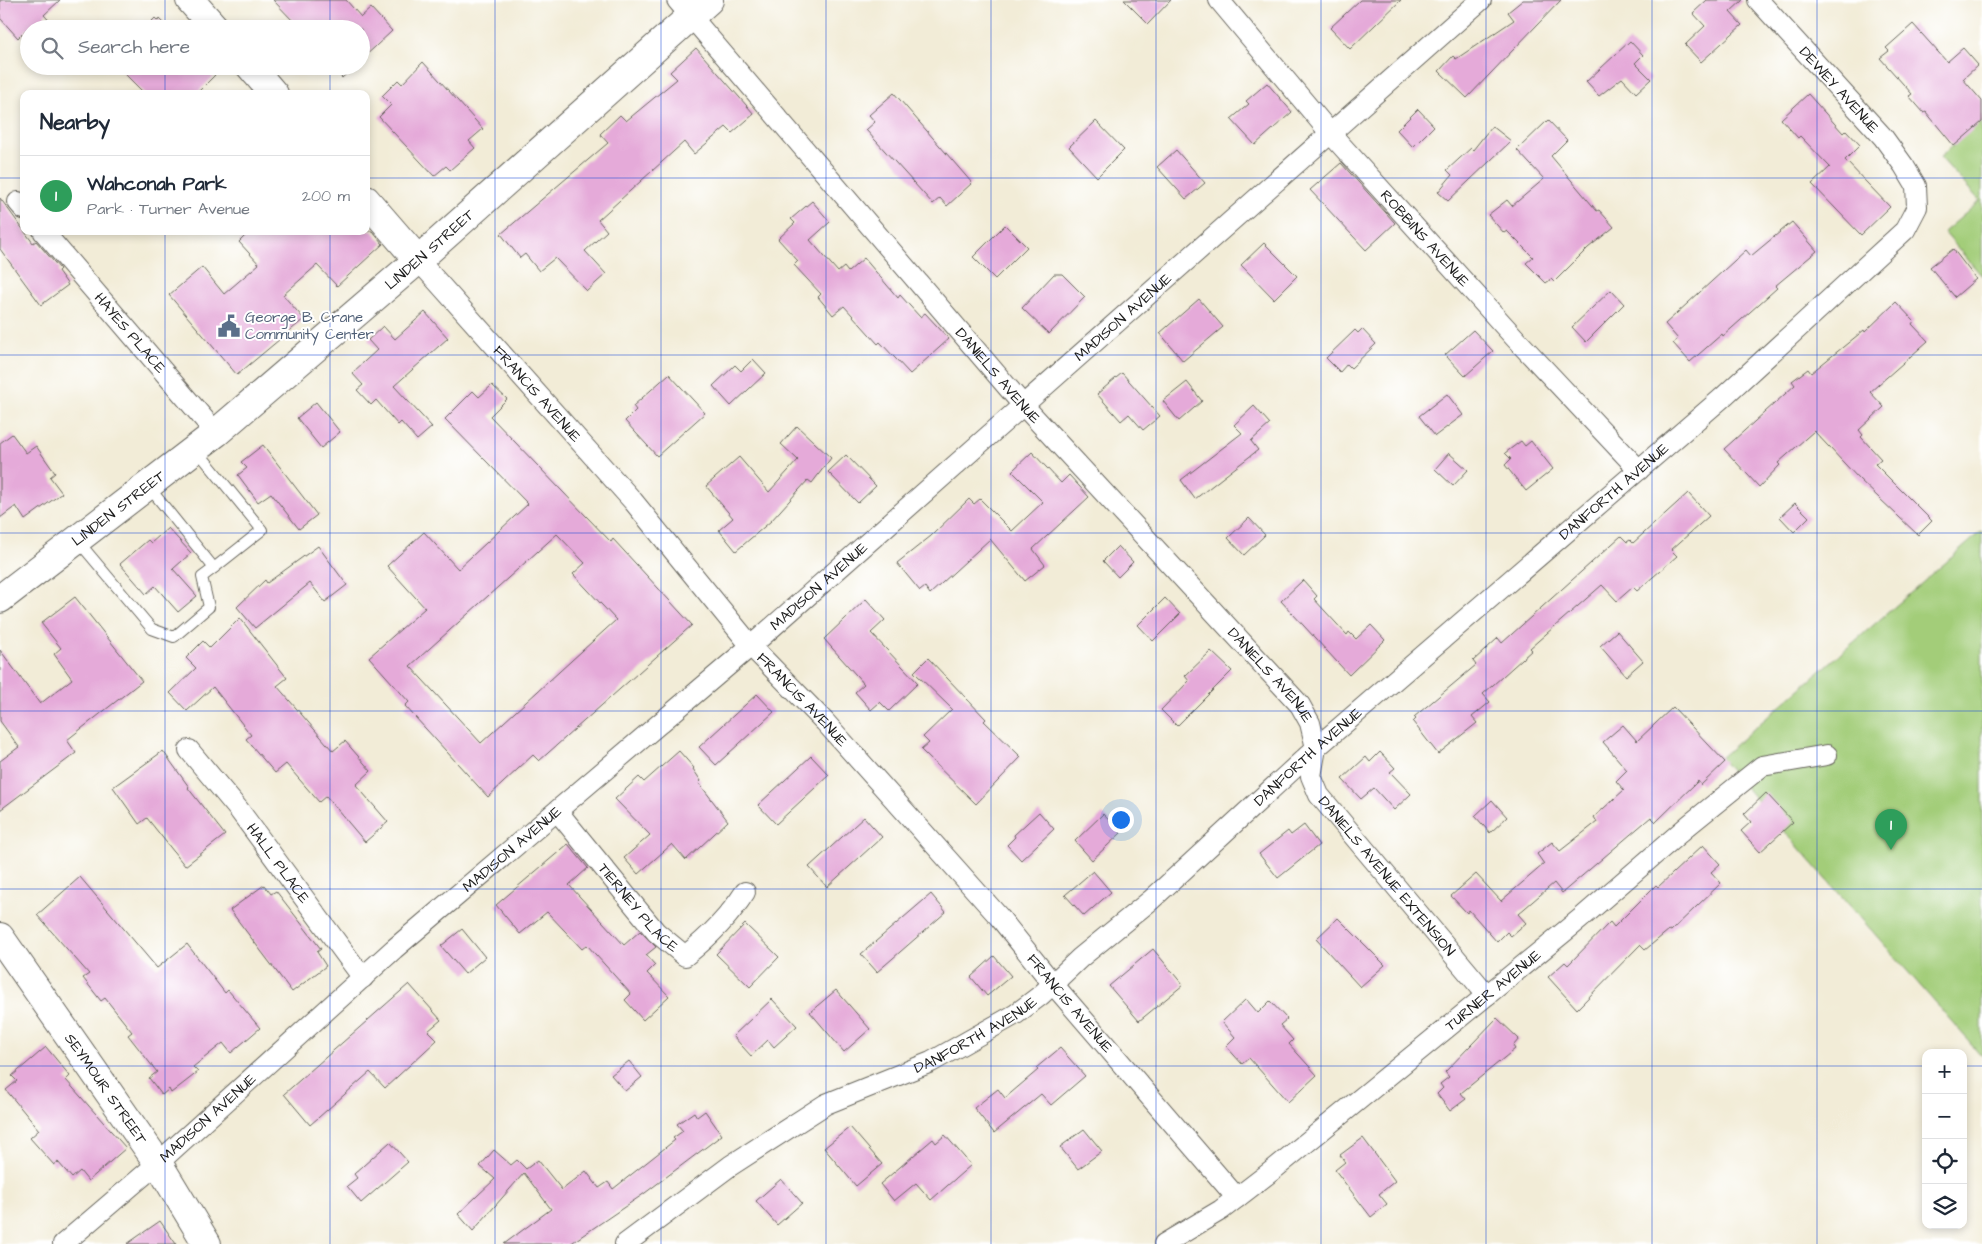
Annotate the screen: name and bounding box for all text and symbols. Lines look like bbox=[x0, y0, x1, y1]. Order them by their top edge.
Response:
search box bbox=[20, 20, 370, 75]
icon: search bbox=[38, 34, 66, 62]
text: Search here bbox=[78, 34, 190, 61]
street label: DEWEY AVENUE bbox=[1794, 42, 1884, 138]
text: Nearby bbox=[40, 108, 110, 137]
text: Wahconah Park bbox=[87, 171, 227, 198]
text: 1 bbox=[55, 185, 57, 207]
text: 200 m bbox=[302, 185, 350, 207]
street label: ROBBINS AVENUE bbox=[1376, 185, 1474, 291]
text: Park · Turner Avenue bbox=[87, 198, 250, 220]
street label: LINDEN STREET bbox=[380, 204, 479, 295]
street label: MADISON AVENUE bbox=[1069, 268, 1176, 366]
street label: HAYES PLACE bbox=[90, 288, 171, 378]
place label: George B. Crane Community Center bbox=[245, 307, 374, 346]
public building icon: George B. Crane Community Center bbox=[216, 313, 242, 339]
street label: DANIELS AVENUE bbox=[951, 323, 1045, 428]
street label: FRANCIS AVENUE bbox=[488, 341, 586, 447]
street label: DANFORTH AVENUE bbox=[1554, 438, 1673, 545]
street label: LINDEN STREET bbox=[67, 465, 170, 551]
street label: MADISON AVENUE bbox=[765, 537, 872, 635]
street label: DANIELS AVENUE bbox=[1223, 623, 1318, 726]
street label: FRANCIS AVENUE bbox=[752, 648, 853, 751]
street label: DANFORTH AVENUE bbox=[1249, 702, 1367, 811]
street label: DANIELS AVENUE EXTENSION bbox=[1313, 791, 1460, 961]
street label: MADISON AVENUE bbox=[458, 801, 566, 897]
your location bbox=[1108, 807, 1134, 833]
pin: 1 bbox=[1875, 809, 1907, 850]
street label: HALL PLACE bbox=[242, 819, 315, 907]
street label: TIERNEY PLACE bbox=[593, 859, 683, 957]
street label: TURNER AVENUE bbox=[1441, 945, 1545, 1036]
street label: FRANCIS AVENUE bbox=[1022, 949, 1118, 1057]
street label: DANFORTH AVENUE bbox=[911, 991, 1041, 1078]
street label: SEYMOUR STREET bbox=[60, 1029, 153, 1149]
map controls bbox=[1922, 1049, 1967, 1229]
button: + bbox=[1922, 1049, 1967, 1094]
street label: MADISON AVENUE bbox=[155, 1068, 261, 1167]
button: − bbox=[1922, 1094, 1967, 1139]
button: locate bbox=[1922, 1139, 1967, 1184]
button: layers bbox=[1922, 1184, 1967, 1229]

